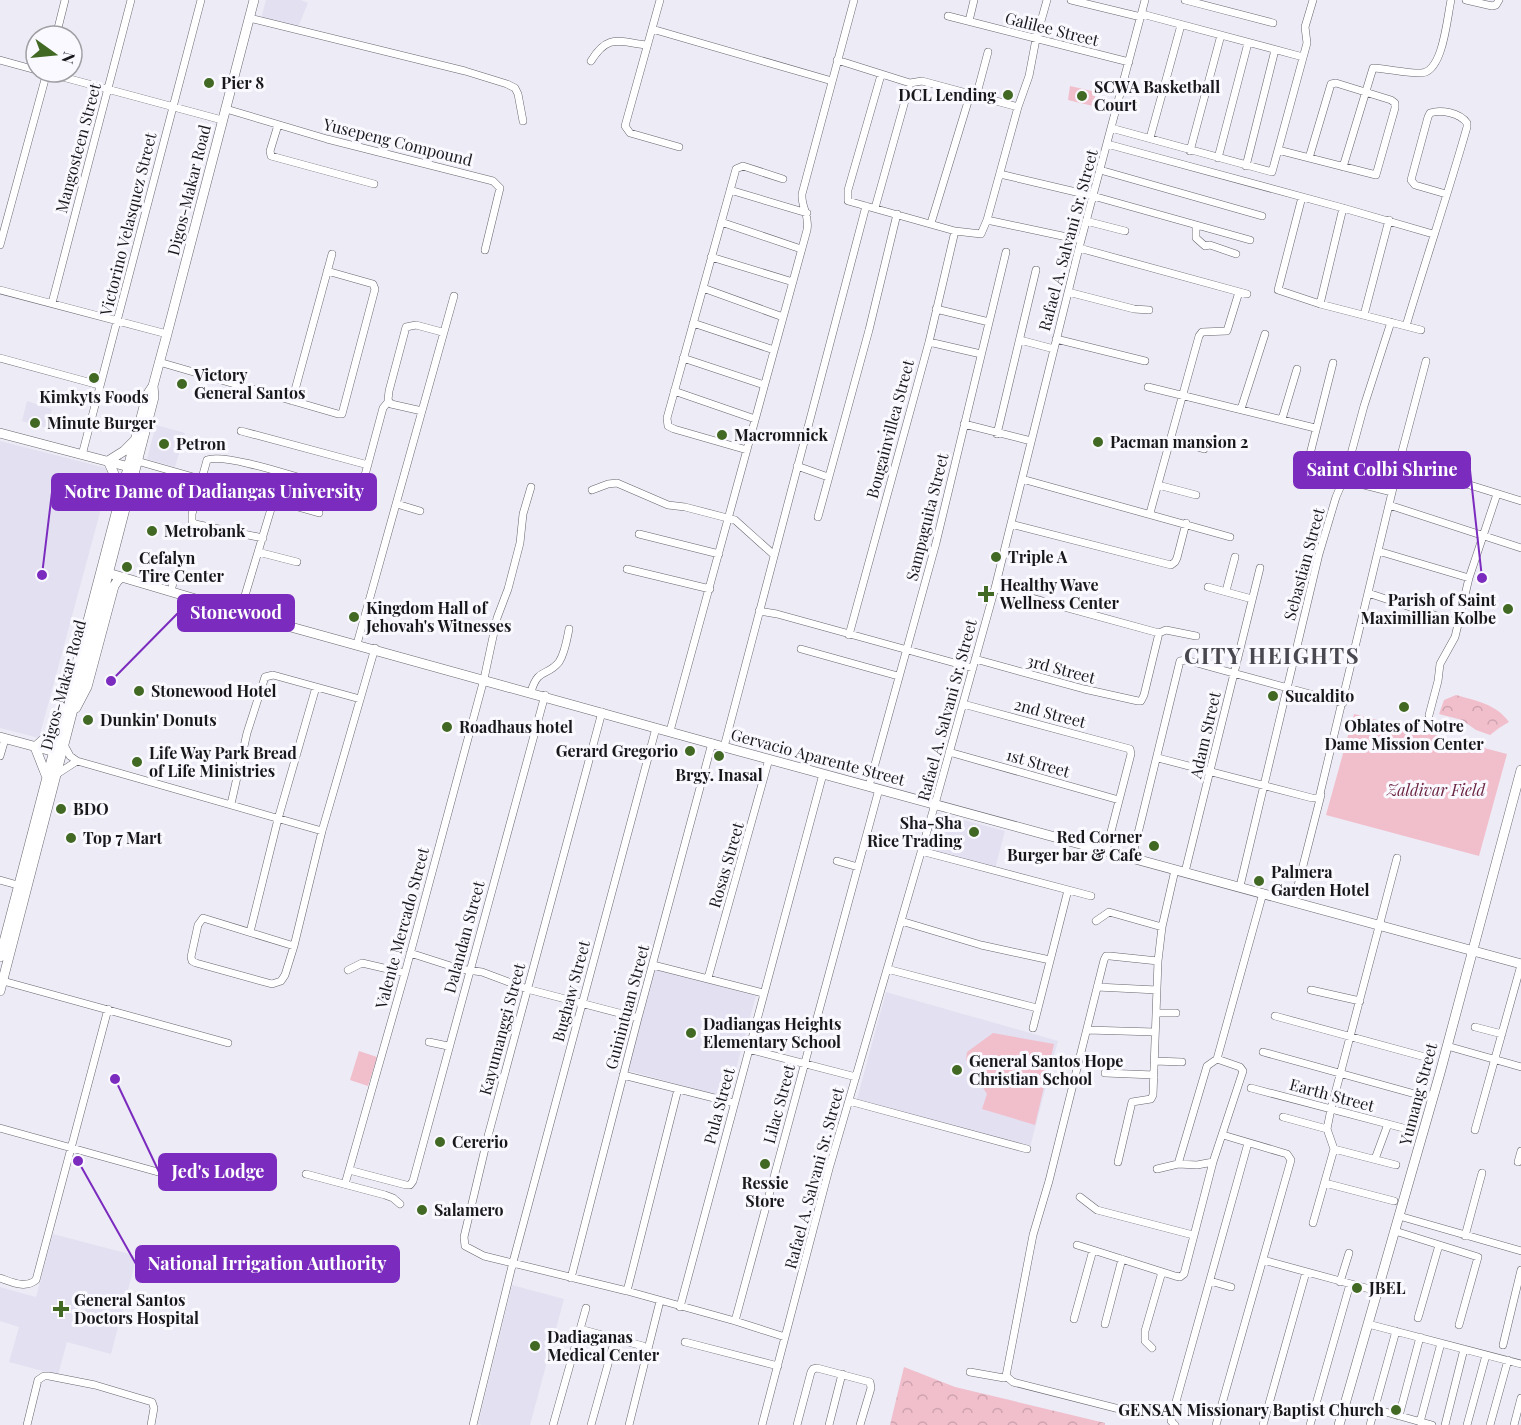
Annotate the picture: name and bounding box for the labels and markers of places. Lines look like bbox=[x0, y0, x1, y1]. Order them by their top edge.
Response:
place label: Pier 8 bbox=[221, 72, 264, 93]
marker: Pier 8 bbox=[202, 76, 216, 90]
place label: SCWA Basketball Court bbox=[1094, 76, 1220, 115]
place label: DCL Lending bbox=[898, 84, 996, 105]
marker: DCL Lending bbox=[1001, 88, 1015, 102]
marker: SCWA Basketball Court bbox=[1075, 89, 1089, 103]
place label: Victory General Santos bbox=[193, 364, 305, 403]
marker: Kimkyts Foods bbox=[87, 371, 101, 385]
marker: Victory General Santos bbox=[175, 377, 189, 391]
place label: Kimkyts Foods bbox=[39, 386, 149, 407]
place label: Minute Burger bbox=[47, 412, 156, 433]
marker: Minute Burger bbox=[28, 416, 42, 430]
place label: Macromnick bbox=[734, 424, 829, 445]
marker: Macromnick bbox=[715, 428, 729, 442]
place label: Pacman mansion 2 bbox=[1110, 431, 1248, 452]
place label: Petron bbox=[176, 433, 226, 454]
marker: Pacman mansion 2 bbox=[1091, 435, 1105, 449]
marker: Petron bbox=[157, 437, 171, 451]
callout: Saint Colbi Shrine bbox=[1294, 452, 1470, 488]
callout: Notre Dame of Dadiangas University bbox=[52, 474, 376, 510]
place label: Metrobank bbox=[164, 520, 246, 541]
marker: Metrobank bbox=[145, 524, 159, 538]
place label: Triple A bbox=[1008, 546, 1068, 567]
place label: Cefalyn Tire Center bbox=[139, 547, 224, 586]
marker: Triple A bbox=[989, 550, 1003, 564]
marker: Cefalyn Tire Center bbox=[120, 560, 134, 574]
place label: Healthy Wave Wellness Center bbox=[999, 574, 1120, 613]
marker: Healthy Wave Wellness Center bbox=[977, 585, 995, 603]
place label: Parish of Saint Maximillian Kolbe bbox=[1360, 589, 1496, 628]
callout: Stonewood bbox=[178, 595, 294, 631]
place label: Kingdom Hall of Jehovah's Witnesses bbox=[365, 597, 511, 636]
marker: Parish of Saint Maximillian Kolbe bbox=[1501, 602, 1515, 616]
marker: Kingdom Hall of Jehovah's Witnesses bbox=[347, 610, 361, 624]
place label: Stonewood Hotel bbox=[151, 680, 277, 701]
marker: Stonewood Hotel bbox=[132, 684, 146, 698]
place label: Sucaldito bbox=[1285, 685, 1354, 706]
marker: Sucaldito bbox=[1266, 689, 1280, 703]
marker: Oblates of Notre Dame Mission Center bbox=[1397, 700, 1411, 714]
place label: Dunkin' Donuts bbox=[100, 709, 217, 730]
marker: Dunkin' Donuts bbox=[81, 713, 95, 727]
place label: Oblates of Notre Dame Mission Center bbox=[1324, 715, 1484, 754]
place label: Roadhaus hotel bbox=[459, 716, 573, 737]
marker: Roadhaus hotel bbox=[440, 720, 454, 734]
place label: Gerard Gregorio bbox=[556, 740, 678, 761]
place label: Life Way Park Bread of Life Ministries bbox=[149, 742, 297, 781]
marker: Gerard Gregorio bbox=[683, 744, 697, 758]
marker: Brgy. Inasal bbox=[712, 749, 726, 763]
marker: Life Way Park Bread of Life Ministries bbox=[130, 755, 144, 769]
place label: Brgy. Inasal bbox=[675, 764, 763, 785]
place label: BDO bbox=[73, 798, 109, 819]
marker: BDO bbox=[54, 802, 68, 816]
place label: Sha-Sha Rice Trading bbox=[867, 812, 963, 851]
marker: Sha-Sha Rice Trading bbox=[967, 825, 981, 839]
place label: Red Corner Burger bar & Cafe bbox=[1007, 826, 1143, 865]
place label: Top 7 Mart bbox=[83, 827, 163, 848]
marker: Top 7 Mart bbox=[64, 831, 78, 845]
marker: Red Corner Burger bar & Cafe bbox=[1147, 839, 1161, 853]
place label: Palmera Garden Hotel bbox=[1271, 861, 1370, 900]
marker: Palmera Garden Hotel bbox=[1252, 874, 1266, 888]
place label: Dadiangas Heights Elementary School bbox=[703, 1013, 842, 1052]
marker: Dadiangas Heights Elementary School bbox=[684, 1026, 698, 1040]
place label: General Santos Hope Christian School bbox=[969, 1050, 1123, 1089]
marker: General Santos Hope Christian School bbox=[950, 1063, 964, 1077]
place label: Cererio bbox=[452, 1131, 508, 1152]
marker: Cererio bbox=[433, 1135, 447, 1149]
callout: Jed's Lodge bbox=[159, 1154, 276, 1190]
marker: Ressie Store bbox=[758, 1157, 772, 1171]
place label: Ressie Store bbox=[741, 1172, 789, 1211]
place label: Salamero bbox=[434, 1199, 504, 1220]
marker: Salamero bbox=[415, 1203, 429, 1217]
callout: National Irrigation Authority bbox=[136, 1246, 399, 1282]
place label: JBEL bbox=[1368, 1277, 1406, 1298]
marker: JBEL bbox=[1350, 1281, 1364, 1295]
place label: General Santos Doctors Hospital bbox=[74, 1289, 199, 1328]
marker: General Santos Doctors Hospital bbox=[52, 1300, 70, 1318]
place label: Dadiaganas Medical Center bbox=[547, 1326, 660, 1365]
marker: Dadiaganas Medical Center bbox=[528, 1339, 542, 1353]
place label: GENSAN Missionary Baptist Church bbox=[1118, 1399, 1384, 1420]
marker: GENSAN Missionary Baptist Church bbox=[1389, 1403, 1403, 1417]

